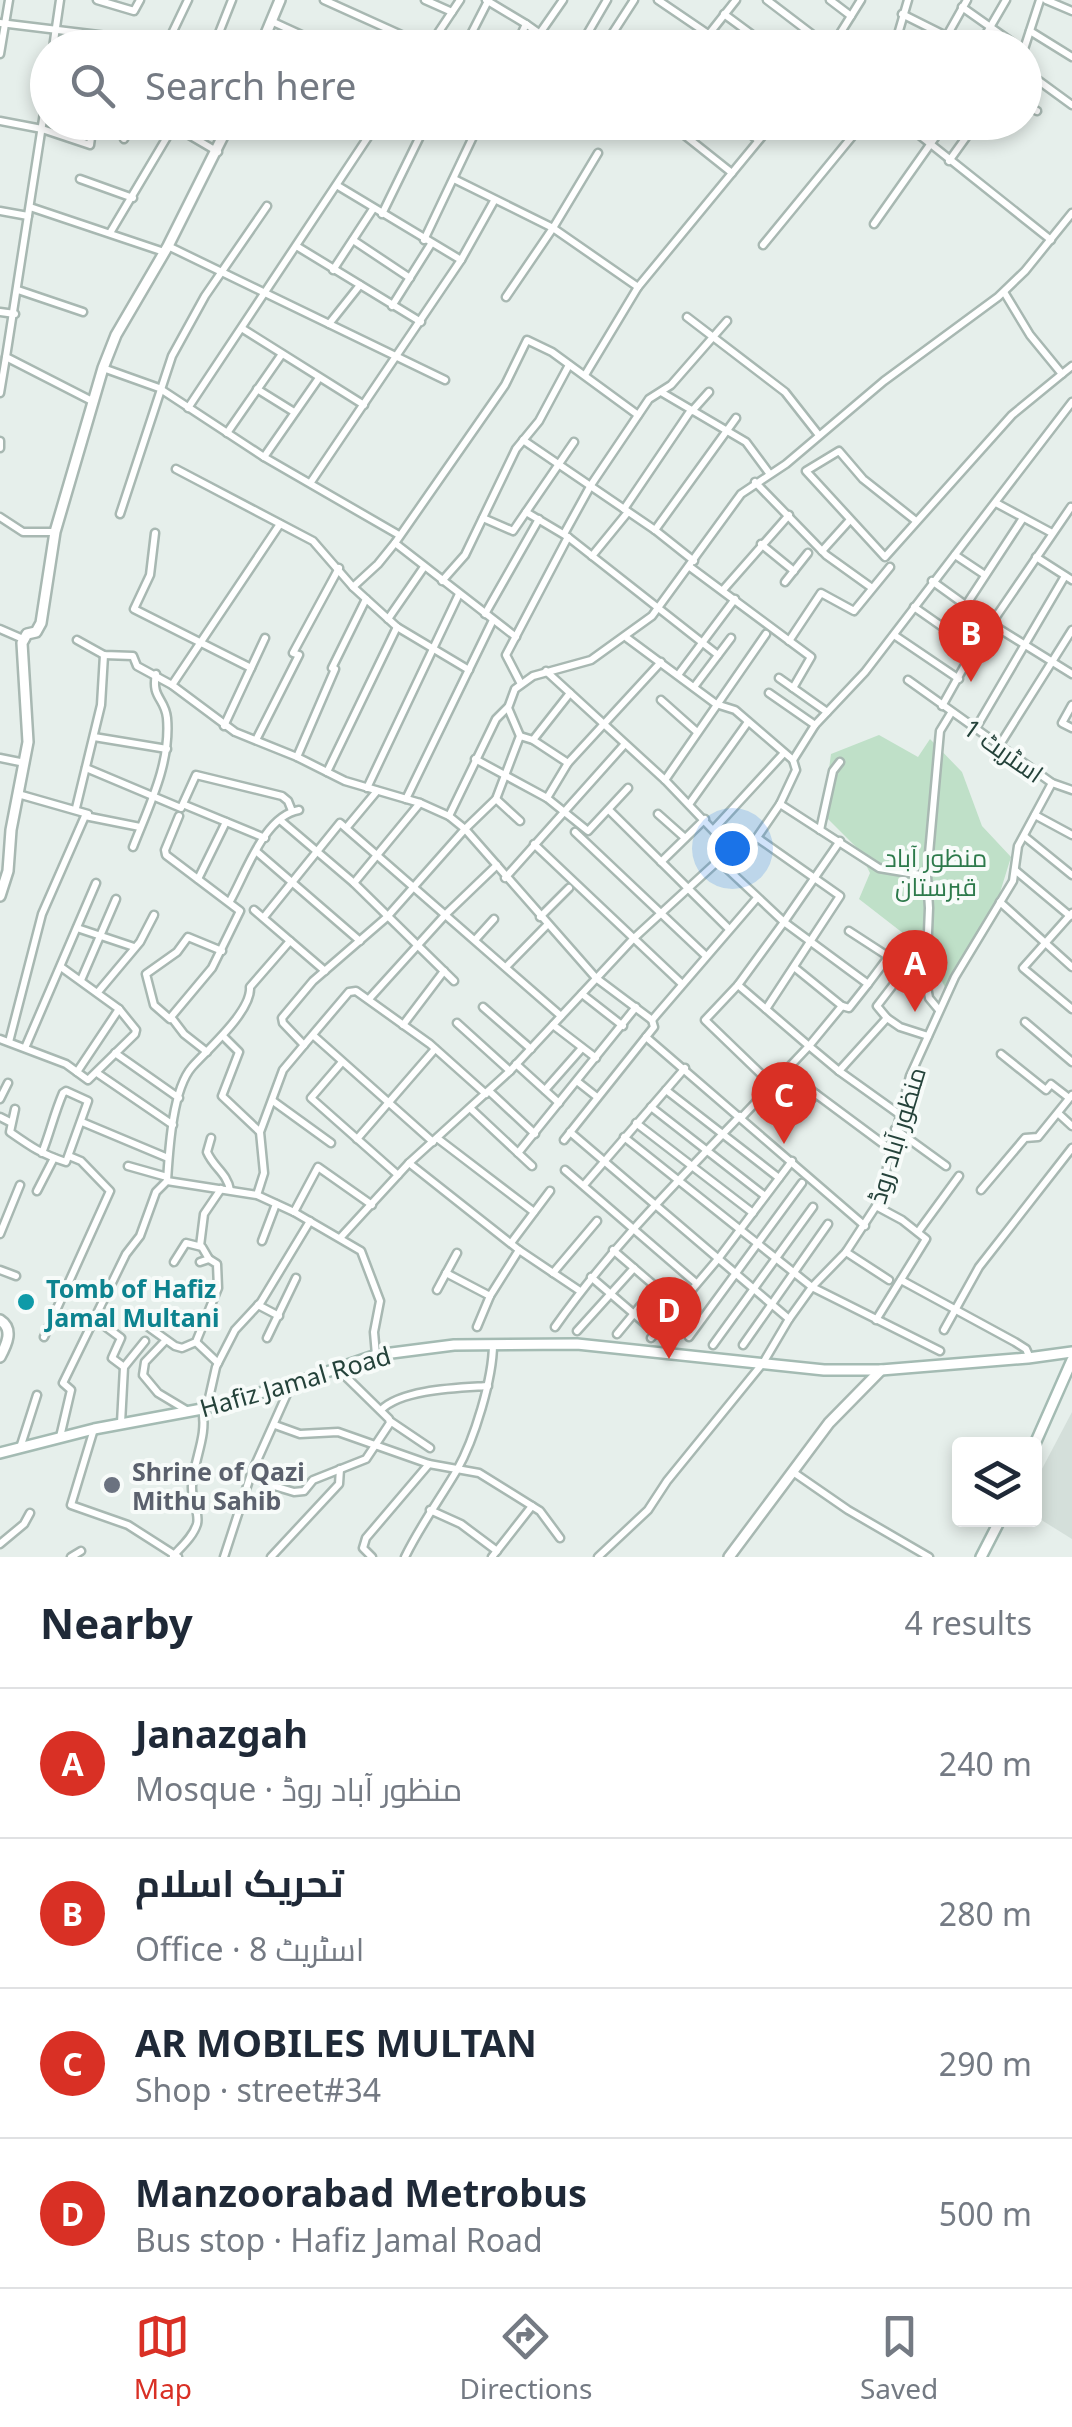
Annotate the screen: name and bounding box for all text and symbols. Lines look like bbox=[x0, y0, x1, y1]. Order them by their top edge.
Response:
search box bbox=[30, 30, 1042, 140]
icon: search bbox=[65, 58, 120, 113]
text: Search here bbox=[145, 59, 356, 111]
pin: B bbox=[938, 600, 1004, 682]
street label: اسٹریٹ 1 bbox=[957, 710, 1051, 790]
your location bbox=[707, 823, 758, 874]
park label: منظور آباد قبرستان bbox=[885, 840, 987, 903]
pin: A bbox=[882, 930, 948, 1012]
pin: C bbox=[752, 1062, 816, 1144]
street label: منظور آباد روڈ bbox=[859, 1062, 933, 1208]
place label: Tomb of Hafiz Jamal Multani bbox=[44, 1271, 219, 1334]
pin: D bbox=[636, 1276, 702, 1359]
marker: Tomb of Hafiz Jamal Multani bbox=[15, 1291, 37, 1313]
street label: Hafiz Jamal Road bbox=[196, 1337, 394, 1425]
map controls bbox=[952, 1437, 1042, 1527]
button: layers bbox=[952, 1437, 1042, 1527]
place label: Shrine of Qazi Mithu Sahib bbox=[132, 1454, 305, 1517]
marker: Shrine of Qazi Mithu Sahib bbox=[101, 1474, 123, 1496]
text: Nearby bbox=[40, 1594, 193, 1651]
text: 4 results bbox=[905, 1601, 1032, 1644]
text: Janazgah bbox=[135, 1707, 308, 1759]
text: A bbox=[61, 1742, 84, 1785]
text: 240 m bbox=[939, 1742, 1032, 1785]
text: Mosque · منظور آباد روڈ bbox=[135, 1767, 462, 1810]
text: تحریک اسلام bbox=[135, 1856, 344, 1908]
text: B bbox=[62, 1892, 83, 1935]
text: 280 m bbox=[939, 1892, 1032, 1935]
text: Office · اسٹریٹ 8 bbox=[135, 1927, 364, 1970]
text: AR MOBILES MULTAN bbox=[135, 2016, 537, 2068]
text: C bbox=[62, 2042, 83, 2085]
text: 290 m bbox=[939, 2042, 1032, 2085]
text: Shop · street#34 bbox=[135, 2068, 381, 2111]
text: Manzoorabad Metrobus bbox=[135, 2166, 587, 2218]
text: D bbox=[61, 2192, 84, 2235]
text: 500 m bbox=[939, 2192, 1032, 2235]
text: Bus stop · Hafiz Jamal Road bbox=[135, 2218, 543, 2261]
tab: Map bbox=[134, 2309, 192, 2407]
tab: Directions bbox=[460, 2309, 592, 2407]
tab: Saved bbox=[860, 2309, 938, 2407]

